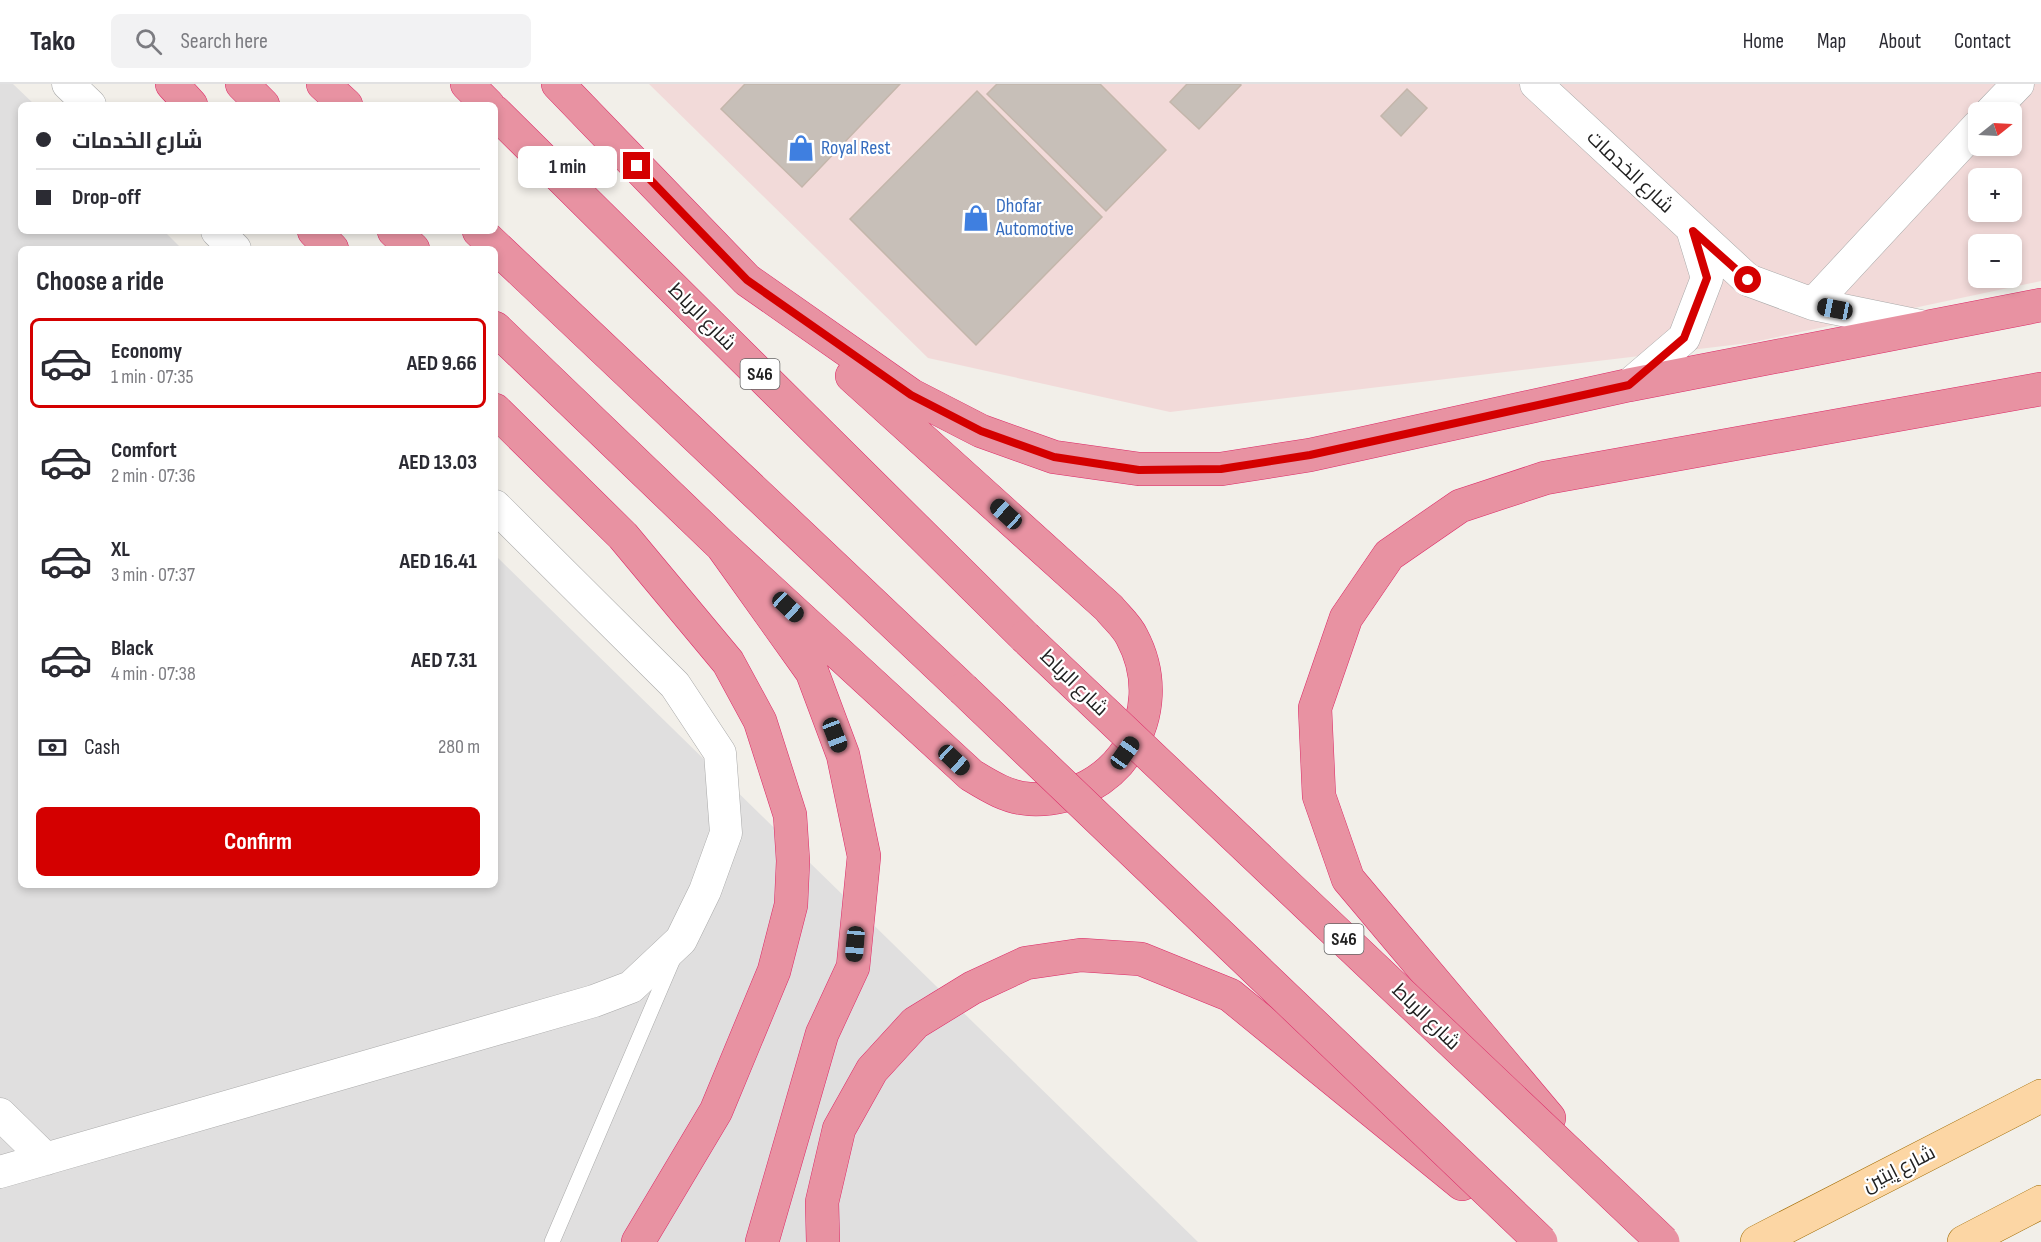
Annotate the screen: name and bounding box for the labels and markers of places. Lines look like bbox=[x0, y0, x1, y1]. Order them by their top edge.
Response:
shop icon: Royal Rest bbox=[786, 133, 816, 163]
place label: Royal Rest bbox=[821, 136, 890, 160]
place label: Dhofar Automotive bbox=[995, 194, 1074, 241]
shop icon: Dhofar Automotive bbox=[961, 203, 991, 233]

